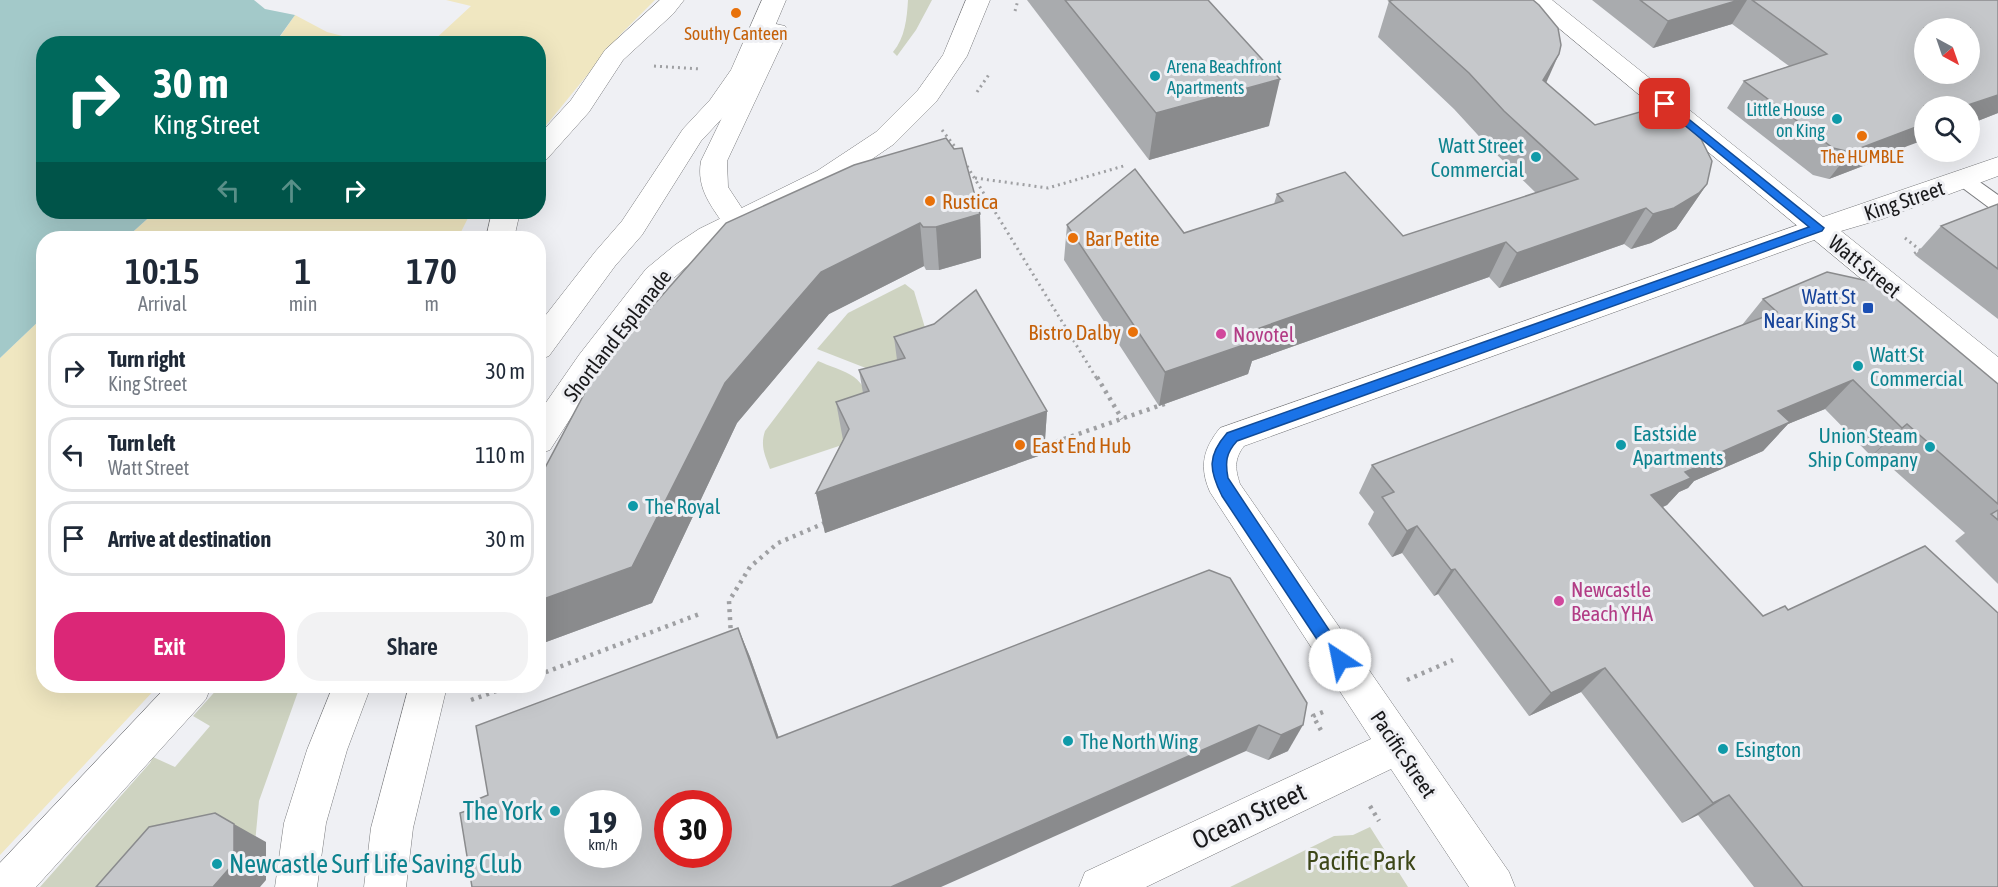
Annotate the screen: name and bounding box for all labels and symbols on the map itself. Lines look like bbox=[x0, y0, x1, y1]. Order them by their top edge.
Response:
marker: Southy Canteen bbox=[729, 6, 743, 20]
north arrow bbox=[1914, 18, 1980, 84]
place label: Southy Canteen bbox=[684, 23, 788, 44]
place label: Arena Beachfront Apartments bbox=[1167, 56, 1282, 98]
marker: Arena Beachfront Apartments bbox=[1148, 69, 1162, 83]
pin bbox=[1639, 78, 1690, 129]
place label: Little House on King bbox=[1746, 99, 1825, 141]
marker: Little House on King bbox=[1830, 112, 1844, 126]
marker: The HUMBLE bbox=[1855, 129, 1869, 143]
place label: Watt Street Commercial bbox=[1431, 133, 1524, 181]
place label: The HUMBLE bbox=[1820, 146, 1904, 167]
marker: Watt Street Commercial bbox=[1529, 150, 1543, 164]
street label: King Street bbox=[1861, 175, 1947, 225]
place label: Rustica bbox=[942, 189, 998, 213]
marker: Rustica bbox=[923, 194, 937, 208]
place label: Bar Petite bbox=[1085, 226, 1160, 250]
street label: Watt Street bbox=[1824, 230, 1906, 302]
marker: Bar Petite bbox=[1066, 231, 1080, 245]
street label: Shortland Esplanade bbox=[558, 264, 676, 406]
place label: Watt St Near King St bbox=[1763, 284, 1856, 332]
marker: Watt St Near King St bbox=[1861, 301, 1875, 315]
place label: Bistro Dalby bbox=[1028, 320, 1121, 344]
place label: Novotel bbox=[1233, 322, 1295, 346]
marker: Bistro Dalby bbox=[1126, 325, 1140, 339]
marker: Novotel bbox=[1214, 327, 1228, 341]
place label: Watt St Commercial bbox=[1870, 342, 1964, 390]
marker: Watt St Commercial bbox=[1851, 359, 1865, 373]
place label: Eastside Apartments bbox=[1633, 421, 1723, 469]
place label: Union Steam Ship Company bbox=[1808, 423, 1918, 471]
place label: East End Hub bbox=[1032, 433, 1131, 457]
marker: East End Hub bbox=[1013, 438, 1027, 452]
marker: Eastside Apartments bbox=[1614, 438, 1628, 452]
marker: Union Steam Ship Company bbox=[1923, 440, 1937, 454]
place label: The Royal bbox=[645, 494, 721, 518]
marker: The Royal bbox=[626, 499, 640, 513]
place label: Newcastle Beach YHA bbox=[1571, 577, 1654, 625]
marker: Newcastle Beach YHA bbox=[1552, 594, 1566, 608]
position arrow bbox=[1308, 628, 1372, 692]
street label: Pacific Street bbox=[1366, 706, 1442, 802]
place label: The North Wing bbox=[1080, 729, 1198, 753]
marker: The North Wing bbox=[1061, 734, 1075, 748]
place label: Esington bbox=[1735, 737, 1801, 761]
marker: Esington bbox=[1716, 742, 1730, 756]
street label: Ocean Street bbox=[1187, 777, 1311, 855]
speed limit sign: 30 bbox=[654, 790, 732, 868]
place label: The York bbox=[463, 796, 543, 826]
marker: The York bbox=[548, 804, 562, 818]
park label: Pacific Park bbox=[1306, 846, 1416, 876]
place label: Newcastle Surf Life Saving Club bbox=[229, 849, 522, 879]
marker: Newcastle Surf Life Saving Club bbox=[210, 857, 224, 871]

